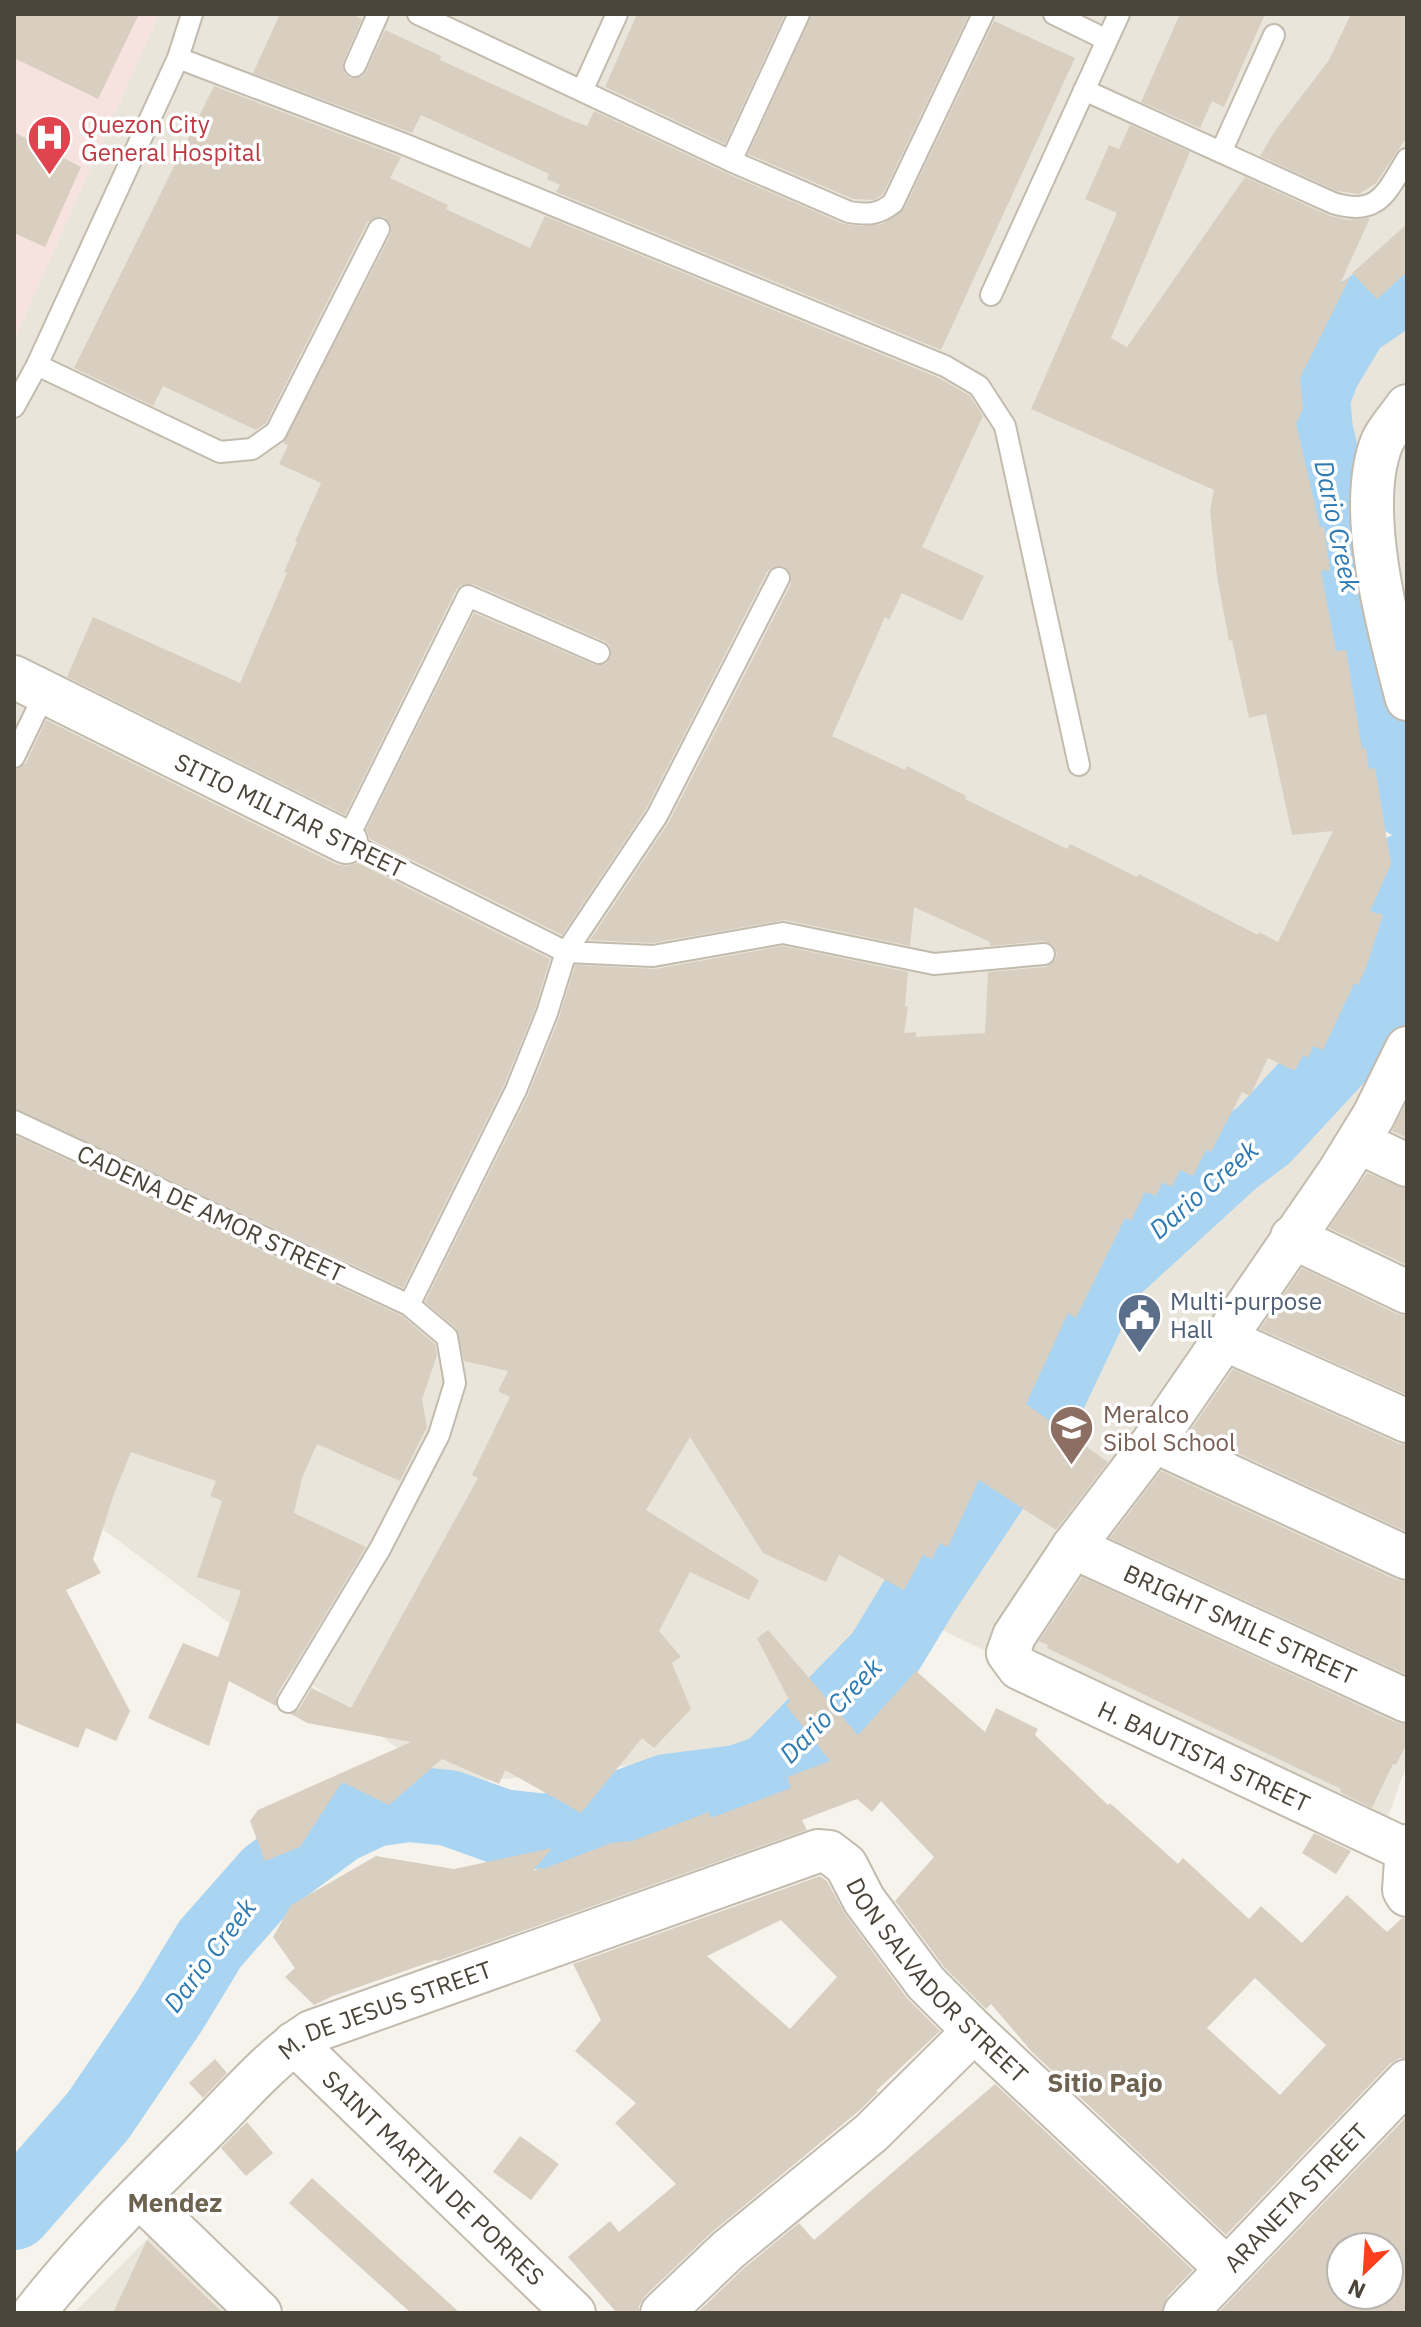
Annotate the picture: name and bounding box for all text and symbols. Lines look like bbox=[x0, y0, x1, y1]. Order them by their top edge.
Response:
place label: Quezon City General Hospital bbox=[81, 108, 261, 168]
hospital icon: Quezon City General Hospital bbox=[26, 114, 74, 177]
water label: Dario Creek bbox=[1307, 457, 1369, 596]
street label: SITIO MILITAR STREET bbox=[169, 745, 411, 885]
water label: Dario Creek bbox=[1141, 1132, 1265, 1246]
street label: CADENA DE AMOR STREET bbox=[72, 1137, 350, 1289]
place label: Multi-purpose Hall bbox=[1170, 1285, 1322, 1345]
public building icon: Multi-purpose Hall bbox=[1115, 1291, 1163, 1354]
place label: Meralco Sibol School bbox=[1103, 1398, 1236, 1458]
school or university icon: Meralco Sibol School bbox=[1048, 1404, 1096, 1467]
street label: BRIGHT SMILE STREET bbox=[1119, 1557, 1362, 1692]
water label: Dario Creek bbox=[771, 1650, 889, 1770]
street label: H. BAUTISTA STREET bbox=[1093, 1693, 1315, 1819]
street label: DON SALVADOR STREET bbox=[839, 1872, 1035, 2090]
water label: Dario Creek bbox=[155, 1891, 263, 2019]
street label: M. DE JESUS STREET bbox=[271, 1953, 496, 2067]
street label: SAINT MARTIN DE PORRES bbox=[316, 2063, 552, 2292]
district label: Sitio Pajo bbox=[1047, 2065, 1163, 2099]
street label: ARANETA STREET bbox=[1217, 2116, 1375, 2279]
district label: Mendez bbox=[127, 2185, 223, 2219]
north arrow bbox=[1325, 2231, 1405, 2311]
text: N bbox=[1343, 2273, 1370, 2306]

